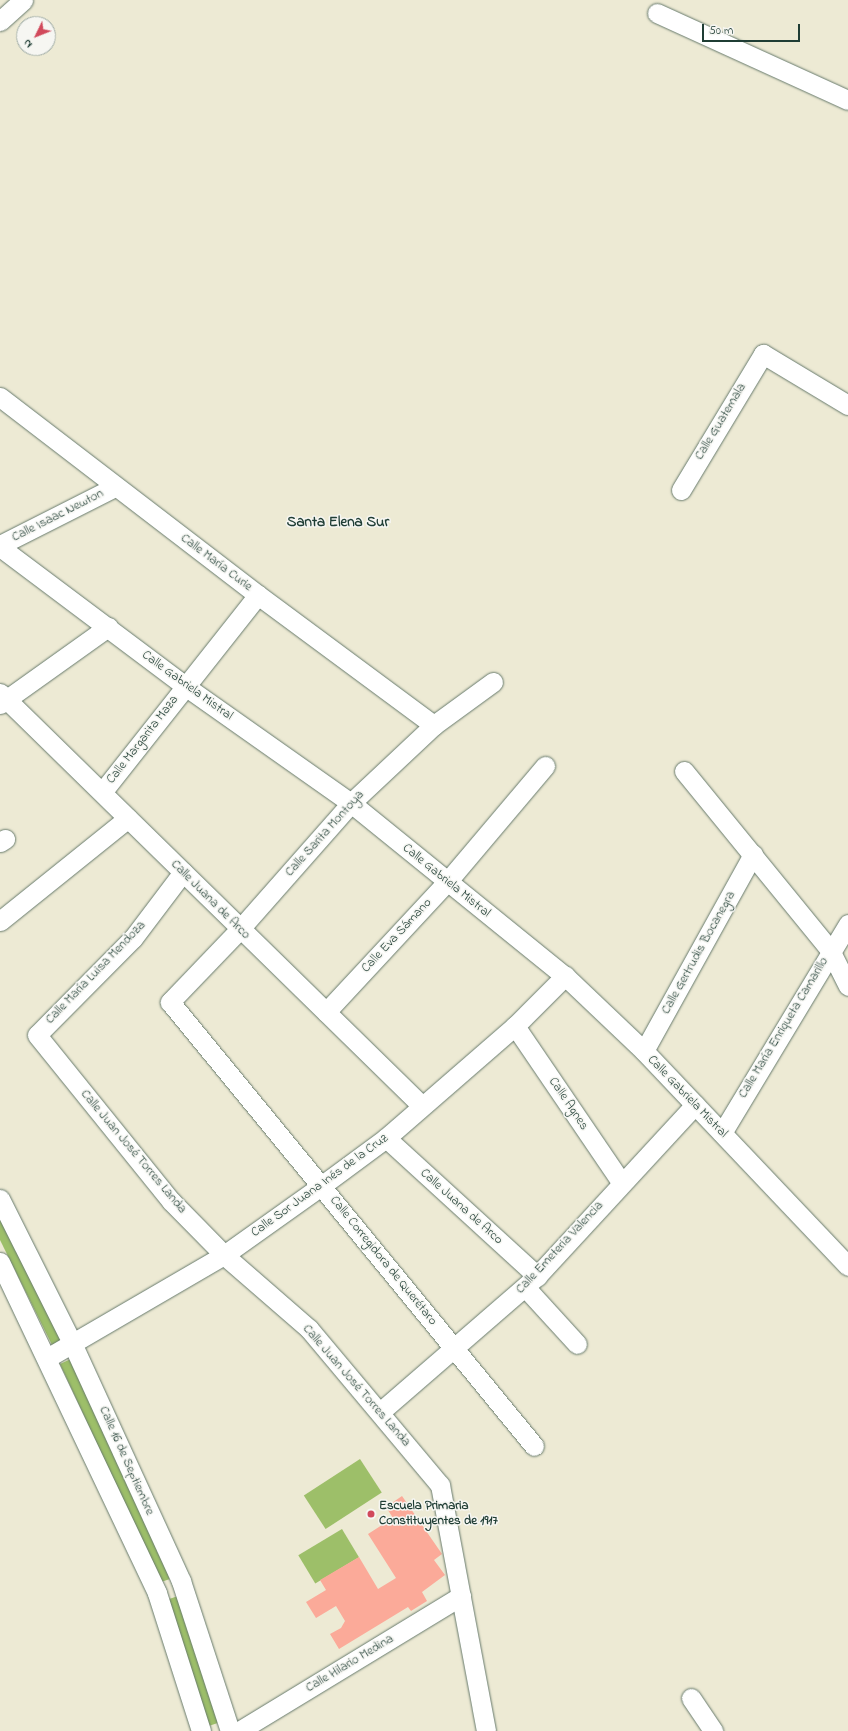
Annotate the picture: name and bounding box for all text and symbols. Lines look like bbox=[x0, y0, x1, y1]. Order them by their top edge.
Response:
north arrow bbox=[16, 16, 56, 56]
scale bar bbox=[704, 16, 802, 42]
text: 50 m bbox=[709, 22, 733, 40]
text: N bbox=[20, 35, 36, 52]
street label: Calle Guatemala bbox=[692, 381, 750, 463]
street label: Calle Isaac Newton bbox=[9, 486, 107, 546]
district label: Santa Elena Sur bbox=[287, 514, 389, 532]
street label: Calle María Curie bbox=[177, 531, 255, 595]
street label: Calle Gabriela Mistral bbox=[138, 648, 236, 724]
street label: Calle Margarita Maza bbox=[104, 693, 182, 787]
street label: Calle Sarita Montoya bbox=[282, 788, 368, 880]
street label: Calle Gabriela Mistral bbox=[399, 841, 493, 921]
street label: Calle Juana de Arco bbox=[167, 857, 253, 943]
street label: Calle Gertrudis Bocanegra bbox=[659, 889, 739, 1017]
street label: Calle Eva Sámano bbox=[359, 896, 435, 976]
street label: Calle María Luisa Mendoza bbox=[43, 918, 149, 1028]
street label: Calle María Enriqueta Camarillo bbox=[736, 955, 832, 1101]
street label: Calle Gabriela Mistral bbox=[644, 1052, 730, 1142]
street label: Calle Agnes bbox=[545, 1075, 591, 1133]
street label: Calle Juan José Torres Landa bbox=[77, 1087, 189, 1217]
street label: Calle Sor Juana Inés de la Cruz bbox=[248, 1131, 392, 1241]
street label: Calle Juana de Arco bbox=[416, 1166, 506, 1248]
street label: Calle Corregidora de Querétaro bbox=[326, 1193, 440, 1329]
street label: Calle Emeteria Valencia bbox=[513, 1198, 607, 1298]
street label: Calle Juan José Torres Landa bbox=[299, 1322, 413, 1450]
street label: Calle 16 de Septiembre bbox=[95, 1404, 157, 1518]
place label: Escuela Primaria Constituyentes de 1917 bbox=[379, 1499, 498, 1530]
marker: Escuela Primaria Constituyentes de 1917 bbox=[366, 1509, 376, 1519]
street label: Calle Hilario Medina bbox=[303, 1632, 397, 1696]

